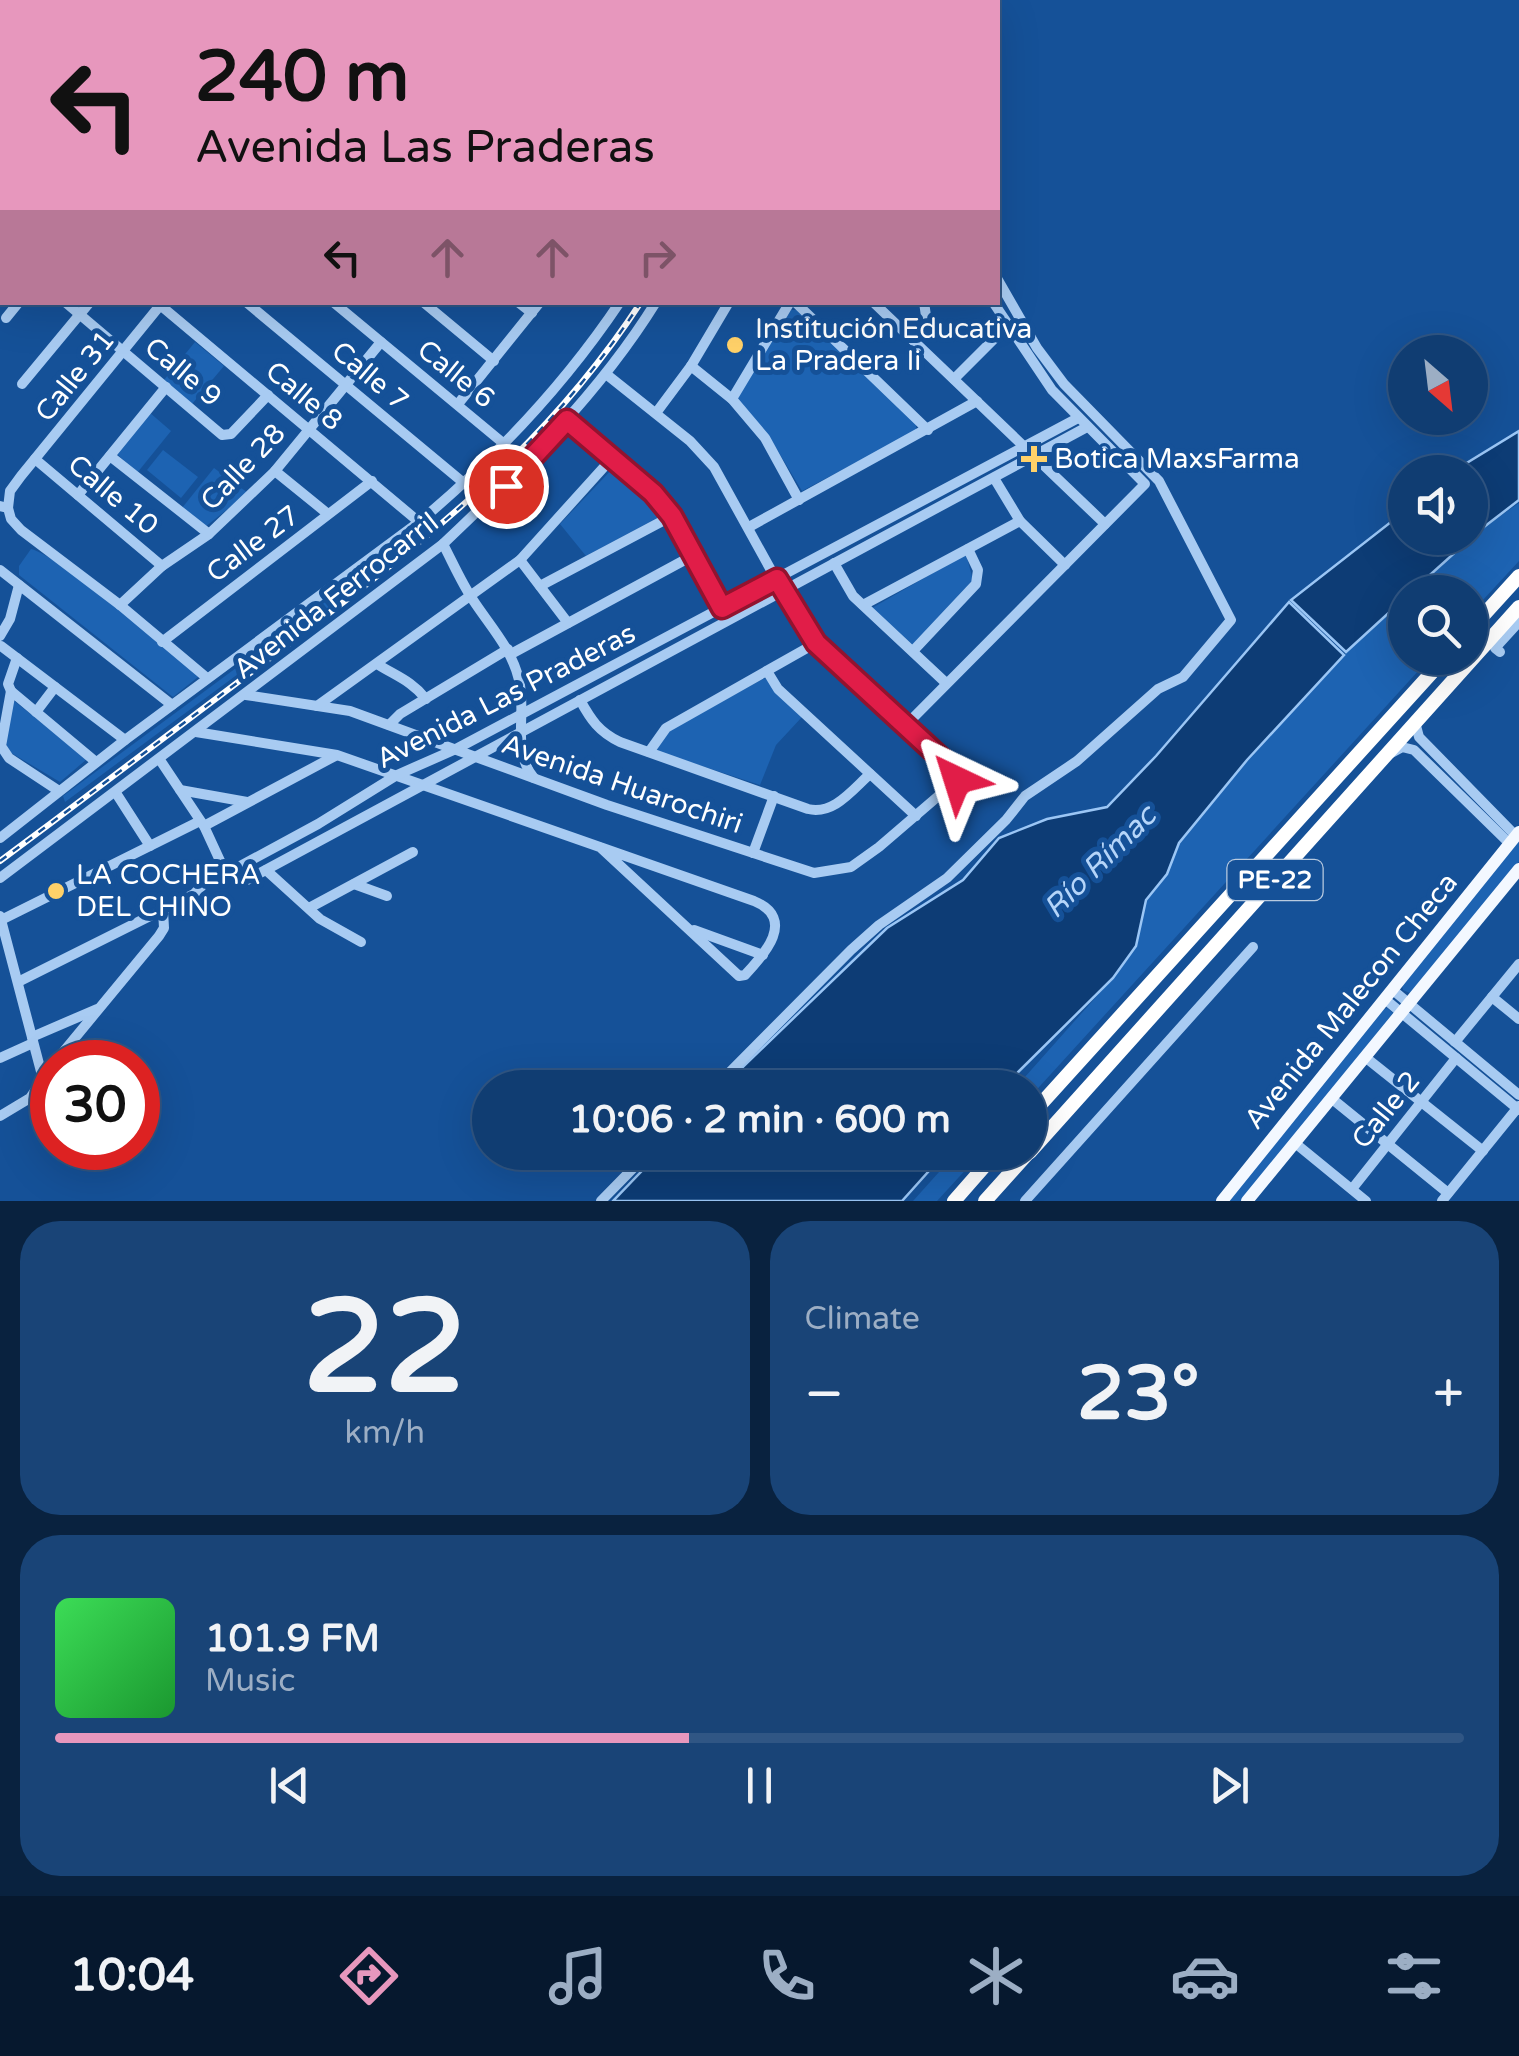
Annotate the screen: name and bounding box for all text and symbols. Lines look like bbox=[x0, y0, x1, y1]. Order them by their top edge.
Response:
text: 240 m bbox=[195, 36, 409, 120]
icon: left bbox=[30, 40, 160, 170]
text: Avenida Las Praderas bbox=[195, 121, 655, 175]
icon: left bbox=[315, 230, 370, 285]
icon: ahead bbox=[420, 230, 475, 285]
icon: ahead bbox=[525, 230, 580, 285]
icon: right bbox=[630, 230, 685, 285]
place label: Institución Educativa La Pradera Ii bbox=[755, 312, 1032, 378]
street label: Calle 31 bbox=[28, 324, 122, 428]
street label: Calle 9 bbox=[138, 330, 228, 414]
street label: Calle 6 bbox=[410, 333, 502, 415]
street label: Calle 7 bbox=[325, 334, 415, 418]
marker: Institución Educativa La Pradera Ii bbox=[724, 334, 746, 356]
north arrow bbox=[1388, 335, 1488, 435]
map controls bbox=[1388, 335, 1488, 675]
street label: Calle 8 bbox=[259, 354, 349, 438]
street label: Calle 28 bbox=[193, 417, 293, 517]
place label: Botica MaxsFarma bbox=[1054, 442, 1300, 476]
pin bbox=[464, 444, 549, 529]
street label: Calle 10 bbox=[61, 447, 165, 543]
marker: Botica MaxsFarma bbox=[1023, 448, 1045, 470]
button: sound bbox=[1388, 455, 1488, 555]
icon: arrive bbox=[479, 459, 534, 514]
street label: Calle 27 bbox=[200, 498, 306, 590]
street label: Avenida Ferrocarril bbox=[227, 505, 445, 687]
button: search bbox=[1388, 575, 1488, 675]
street label: Avenida Las Praderas bbox=[371, 616, 641, 776]
street label: Avenida Huarochiri bbox=[497, 727, 747, 841]
position arrow bbox=[905, 728, 1009, 832]
water label: Río Rímac bbox=[1036, 796, 1166, 926]
place label: LA COCHERA DEL CHINO bbox=[76, 858, 261, 924]
road number: PE-22 bbox=[1228, 860, 1322, 900]
street label: Avenida Malecon Checa bbox=[1237, 866, 1465, 1136]
marker: LA COCHERA DEL CHINO bbox=[45, 880, 67, 902]
speed limit sign: 30 bbox=[30, 1040, 160, 1170]
street label: Calle 2 bbox=[1345, 1064, 1427, 1156]
text: 10:06 · 2 min · 600 m bbox=[568, 1097, 951, 1143]
text: 22 bbox=[303, 1271, 466, 1427]
text: Climate bbox=[805, 1300, 920, 1338]
text: 23° bbox=[1077, 1349, 1200, 1439]
text: − bbox=[805, 1362, 844, 1428]
text: + bbox=[1433, 1362, 1464, 1428]
text: km/h bbox=[345, 1414, 425, 1452]
text: 101.9 FM bbox=[205, 1616, 380, 1662]
text: Music bbox=[205, 1662, 295, 1700]
icon: previous bbox=[262, 1758, 317, 1813]
icon: pause bbox=[732, 1758, 787, 1813]
icon: next bbox=[1202, 1758, 1257, 1813]
icon: directions bbox=[334, 1941, 404, 2011]
icon: music bbox=[543, 1941, 613, 2011]
icon: phone bbox=[752, 1941, 822, 2011]
icon: climate bbox=[961, 1941, 1031, 2011]
icon: car bbox=[1170, 1941, 1240, 2011]
icon: filters bbox=[1379, 1941, 1449, 2011]
text: 10:04 bbox=[70, 1949, 194, 2003]

